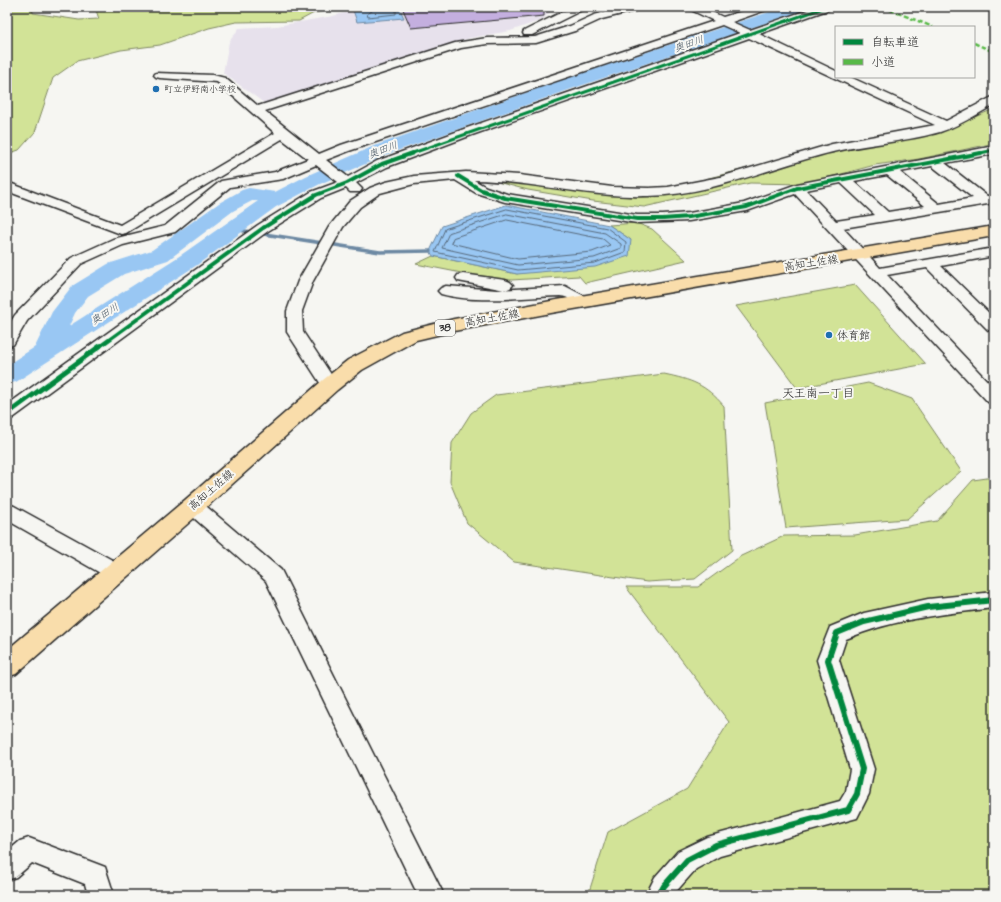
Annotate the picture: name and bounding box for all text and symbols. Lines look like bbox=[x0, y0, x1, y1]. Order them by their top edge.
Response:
legend bbox=[835, 26, 975, 78]
water label: 奥田川 bbox=[673, 32, 705, 56]
text: 自転車道 bbox=[871, 34, 919, 51]
text: 小道 bbox=[871, 54, 895, 71]
place label: 町立伊野南小学校 bbox=[164, 83, 236, 96]
marker: 町立伊野南小学校 bbox=[151, 84, 161, 94]
water label: 奥田川 bbox=[366, 138, 400, 162]
street label: 高知土佐線 bbox=[783, 251, 839, 275]
water label: 奥田川 bbox=[89, 300, 121, 328]
street label: 高知土佐線 bbox=[464, 306, 520, 330]
road number: 38 bbox=[435, 320, 455, 336]
place label: 体育館 bbox=[837, 328, 870, 343]
marker: 体育館 bbox=[824, 330, 834, 340]
district label: 天王南一丁目 bbox=[782, 385, 854, 402]
street label: 高知土佐線 bbox=[185, 466, 237, 514]

